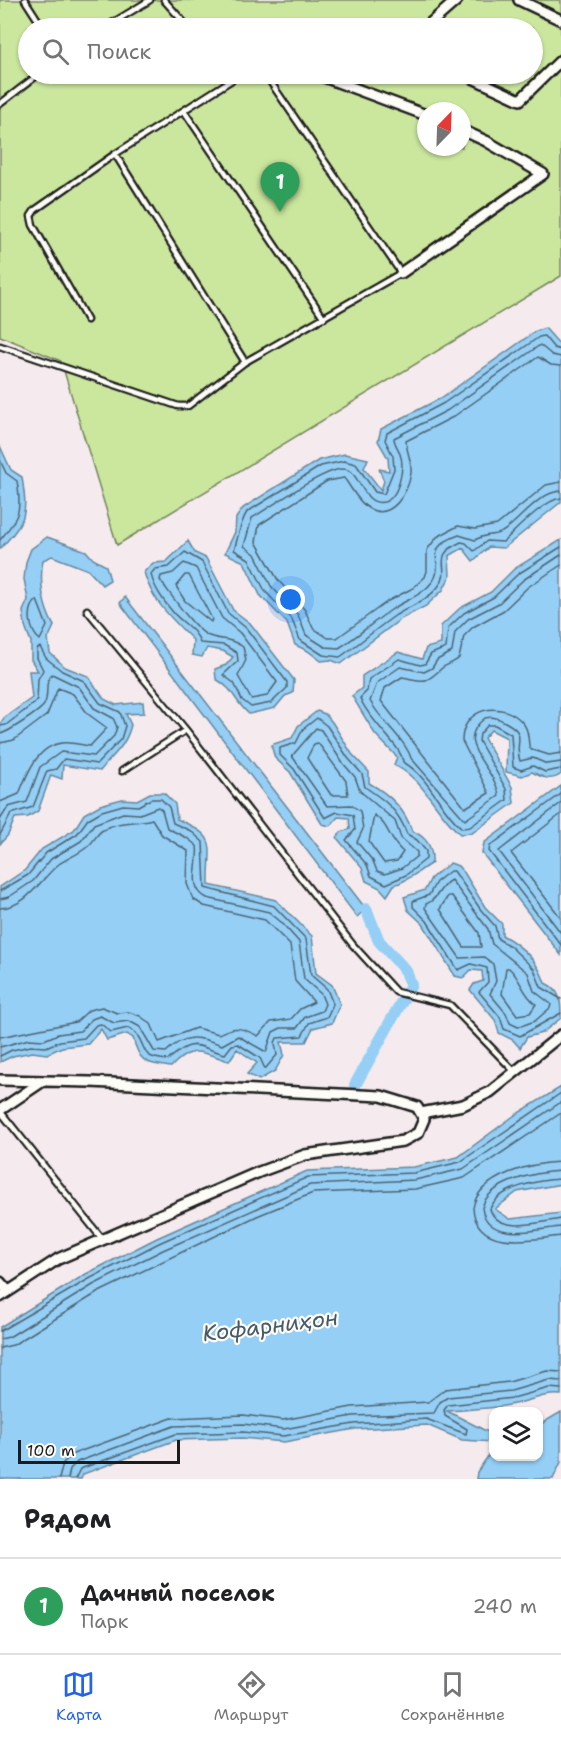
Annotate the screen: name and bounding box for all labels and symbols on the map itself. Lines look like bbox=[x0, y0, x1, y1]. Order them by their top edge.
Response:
north arrow bbox=[417, 102, 471, 156]
pin: 1 bbox=[260, 162, 300, 212]
your location bbox=[276, 585, 305, 614]
water label: Кофарниҳон bbox=[201, 1303, 339, 1348]
scale bar bbox=[18, 1437, 180, 1464]

